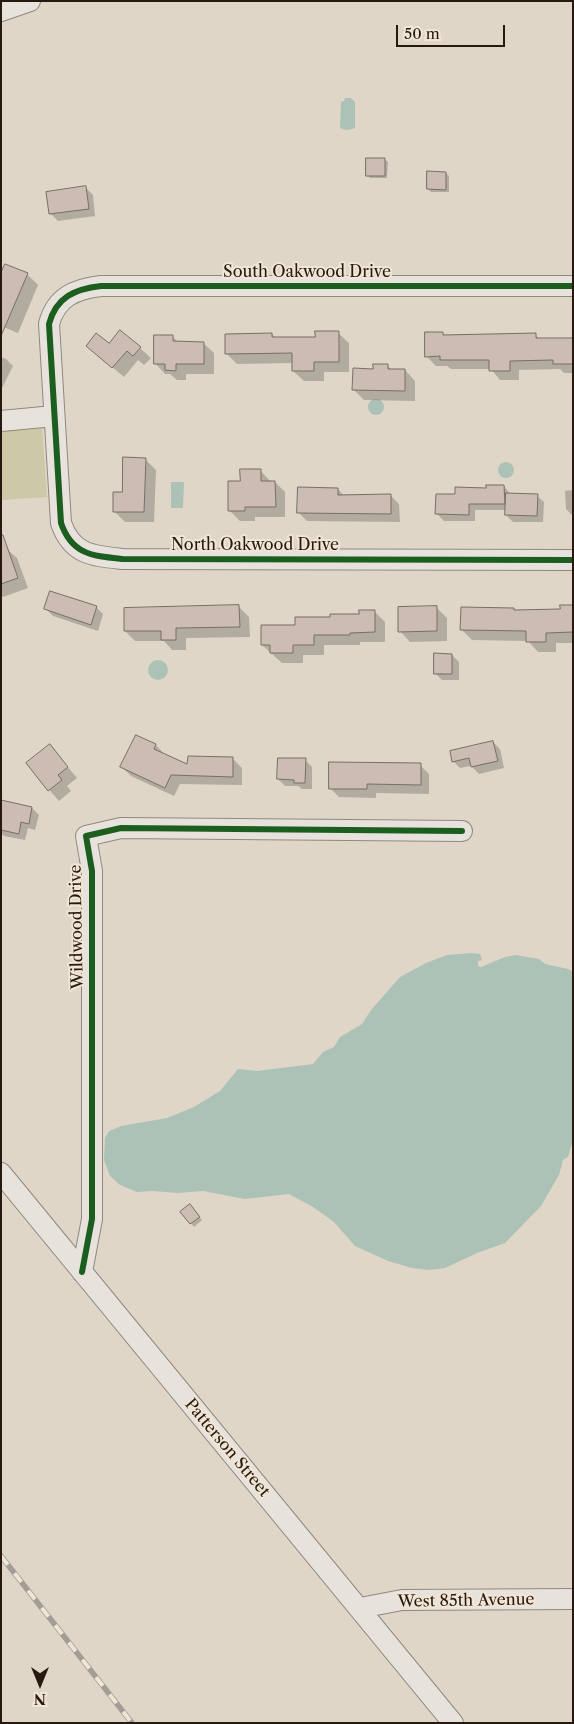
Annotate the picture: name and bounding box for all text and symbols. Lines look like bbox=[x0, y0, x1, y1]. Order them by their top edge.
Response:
scale bar bbox=[399, 15, 508, 47]
text: 50 m bbox=[404, 24, 440, 43]
street label: South Oakwood Drive bbox=[223, 262, 391, 282]
street label: North Oakwood Drive bbox=[171, 535, 339, 555]
street label: Wildwood Drive bbox=[66, 864, 88, 990]
street label: Patterson Street bbox=[180, 1395, 274, 1501]
street label: West 85th Avenue bbox=[397, 1590, 535, 1612]
north arrow bbox=[15, 1659, 65, 1709]
text: N bbox=[34, 1690, 46, 1708]

